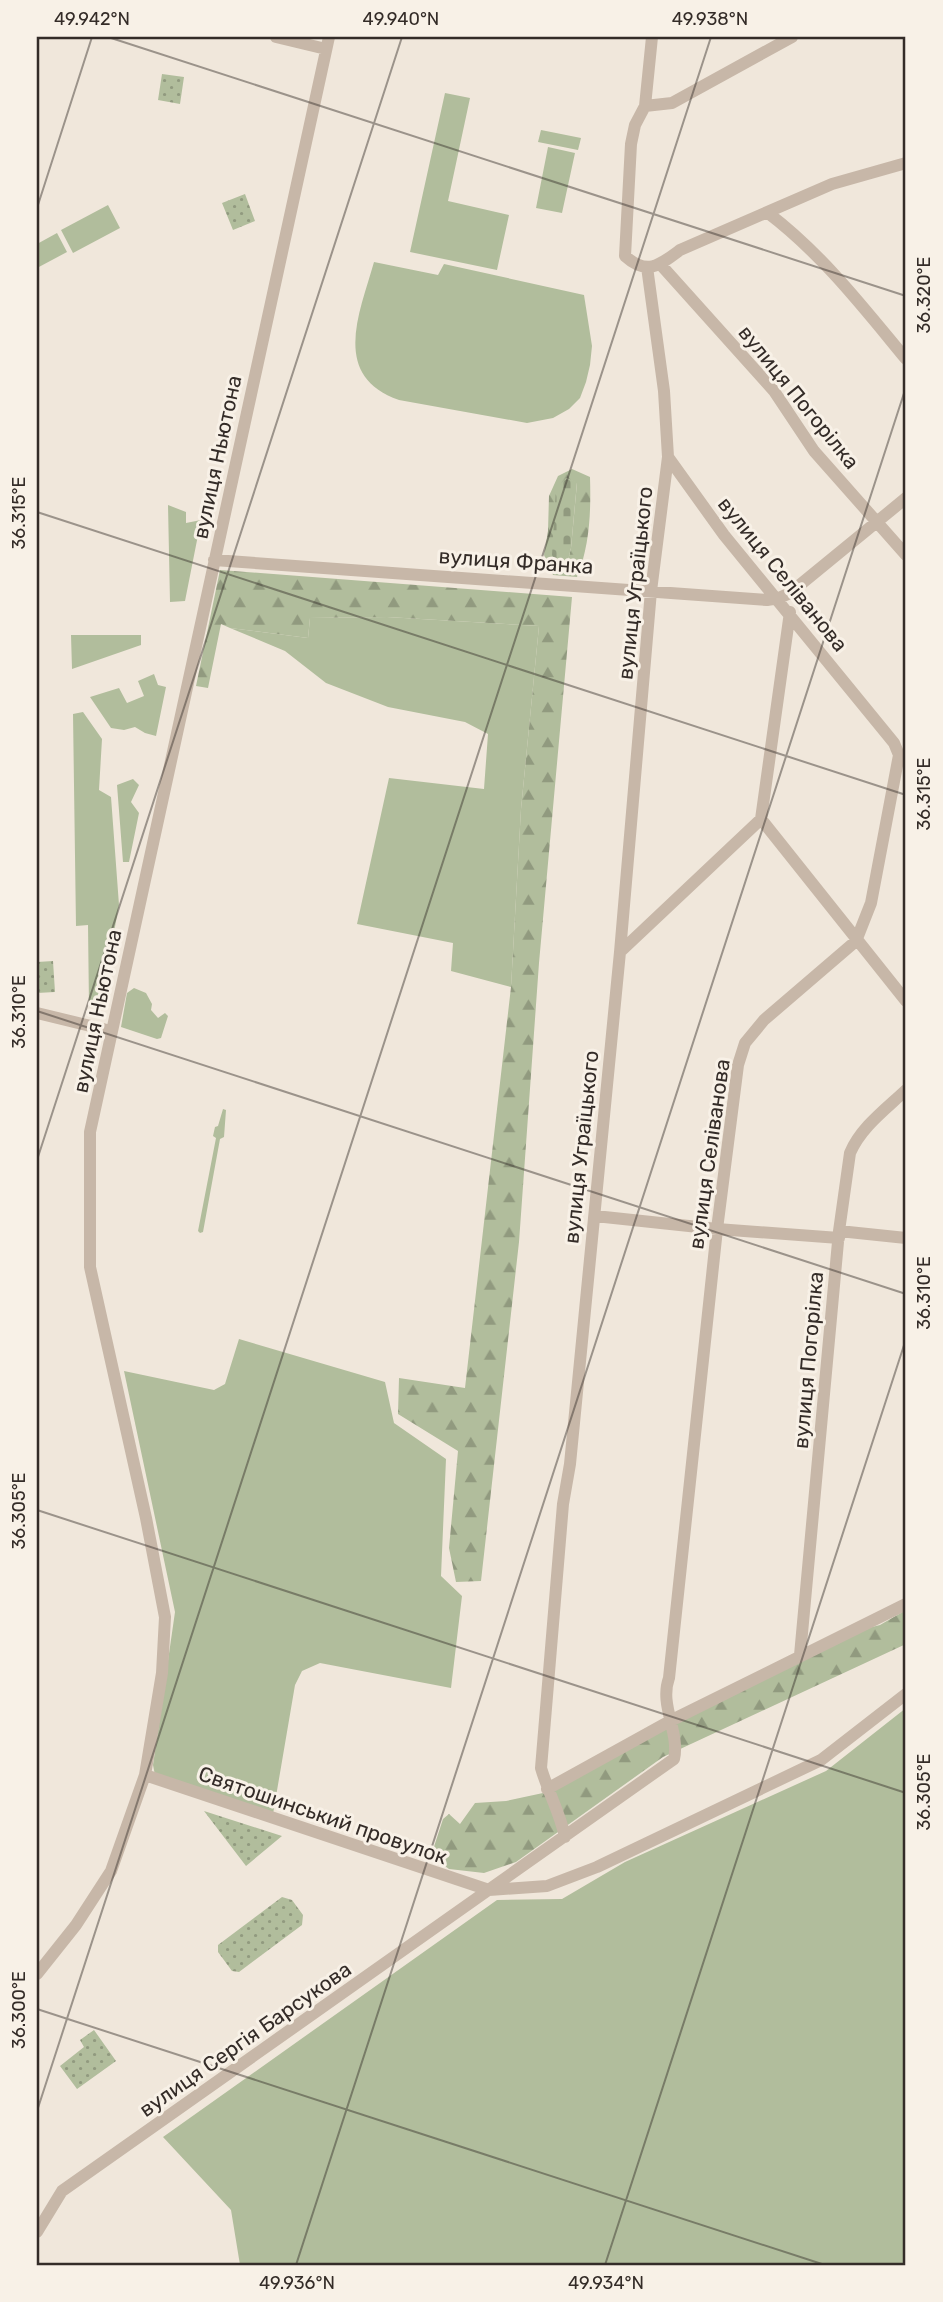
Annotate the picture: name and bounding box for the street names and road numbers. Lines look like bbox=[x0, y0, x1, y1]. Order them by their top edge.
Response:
street label: вулиця Погорілка bbox=[733, 320, 865, 474]
street label: вулиця Ньютона bbox=[187, 373, 247, 541]
street label: вулиця Уграїцького bbox=[612, 485, 658, 681]
street label: вулиця Селіванова bbox=[713, 492, 853, 656]
street label: вулиця Франка bbox=[438, 543, 594, 579]
street label: вулиця Ньютона bbox=[67, 927, 127, 1095]
street label: вулиця Уграїцького bbox=[558, 1049, 604, 1245]
street label: вулиця Селіванова bbox=[683, 1057, 735, 1251]
street label: вулиця Погорілка bbox=[788, 1270, 828, 1450]
street label: Святошинський провулок bbox=[195, 1761, 451, 1869]
street label: вулиця Сергія Барсукова bbox=[134, 1956, 356, 2122]

